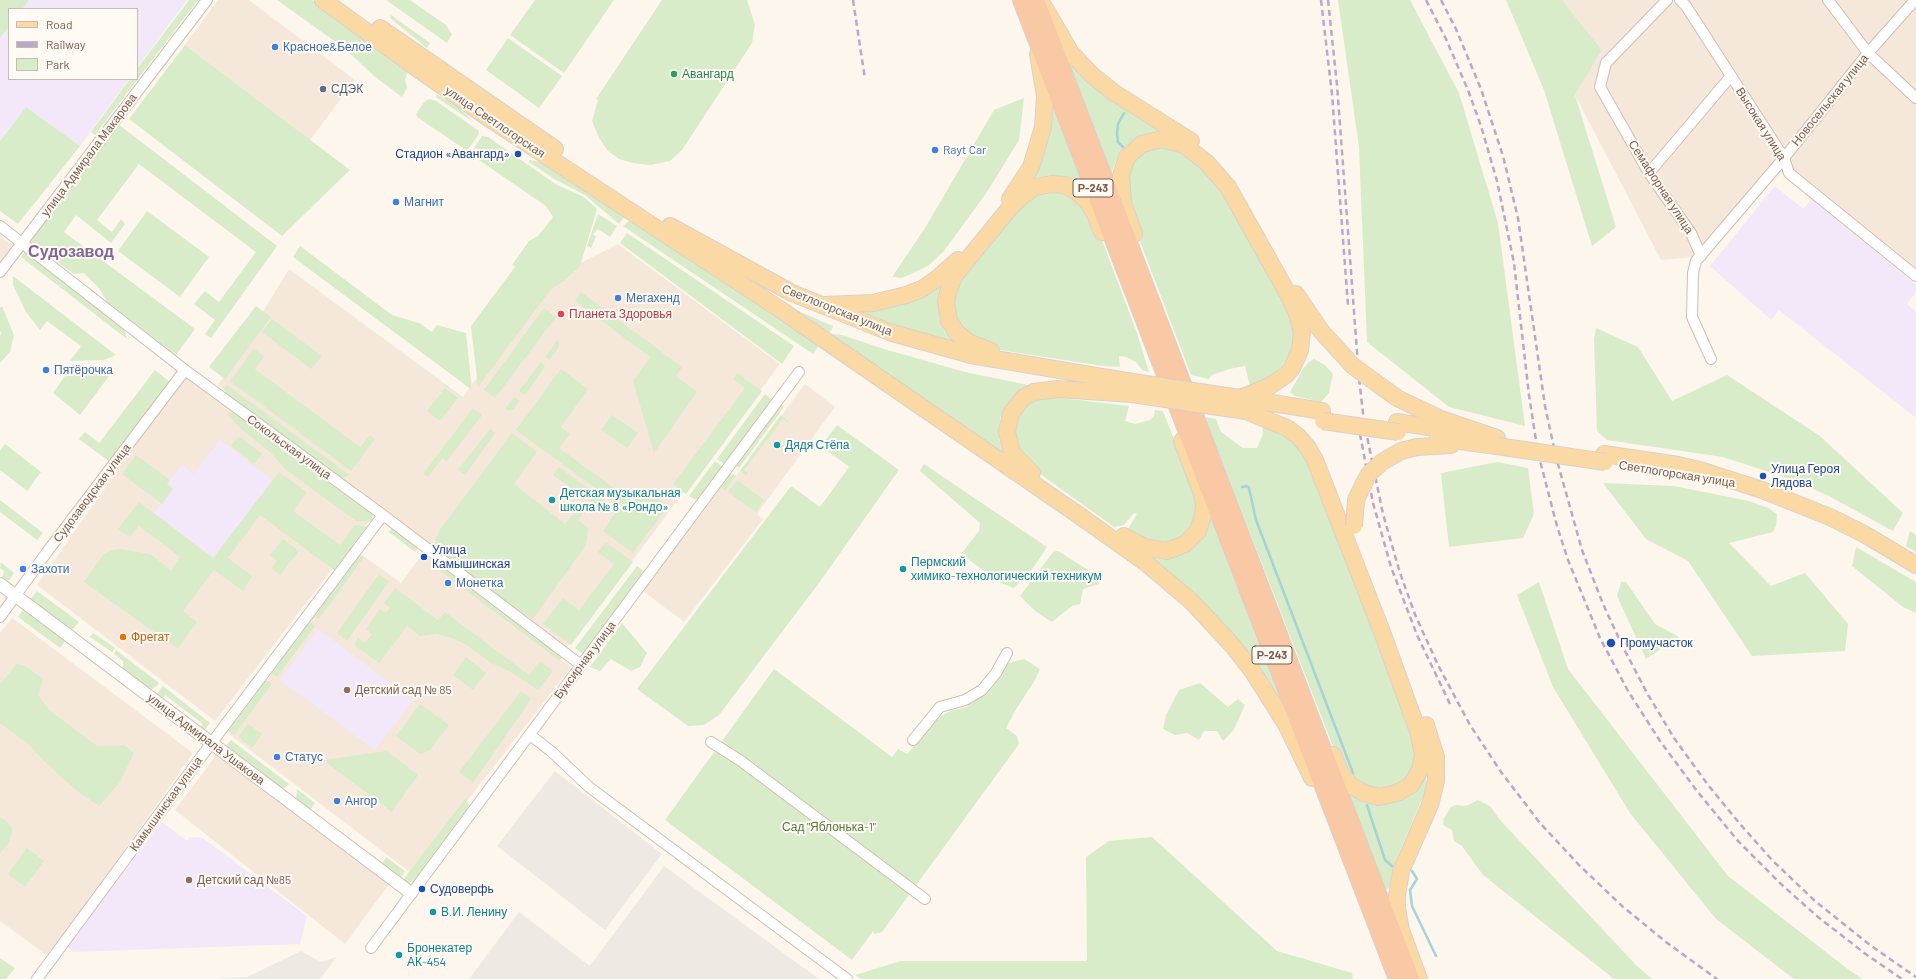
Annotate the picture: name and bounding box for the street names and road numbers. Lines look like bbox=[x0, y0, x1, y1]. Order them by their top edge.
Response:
street label: Новосельская улица bbox=[1789, 51, 1871, 149]
street label: улица Светлогорская bbox=[442, 83, 548, 161]
street label: Высокая улица bbox=[1733, 85, 1789, 163]
street label: улица Адмирала Макарова bbox=[38, 91, 140, 219]
street label: Семафорная улица bbox=[1625, 138, 1697, 236]
road number: Р-243 bbox=[1073, 179, 1113, 197]
street label: Светлогорская улица bbox=[780, 281, 894, 339]
street label: Сокольская улица bbox=[244, 412, 334, 482]
street label: Судозаводская улица bbox=[50, 441, 134, 545]
street label: Светлогорская улица bbox=[1618, 458, 1736, 490]
street label: Буксирная улица bbox=[551, 618, 619, 702]
road number: Р-243 bbox=[1252, 646, 1292, 664]
street label: улица Адмирала Ушакова bbox=[145, 690, 267, 788]
street label: Камышинская улица bbox=[127, 754, 205, 854]

